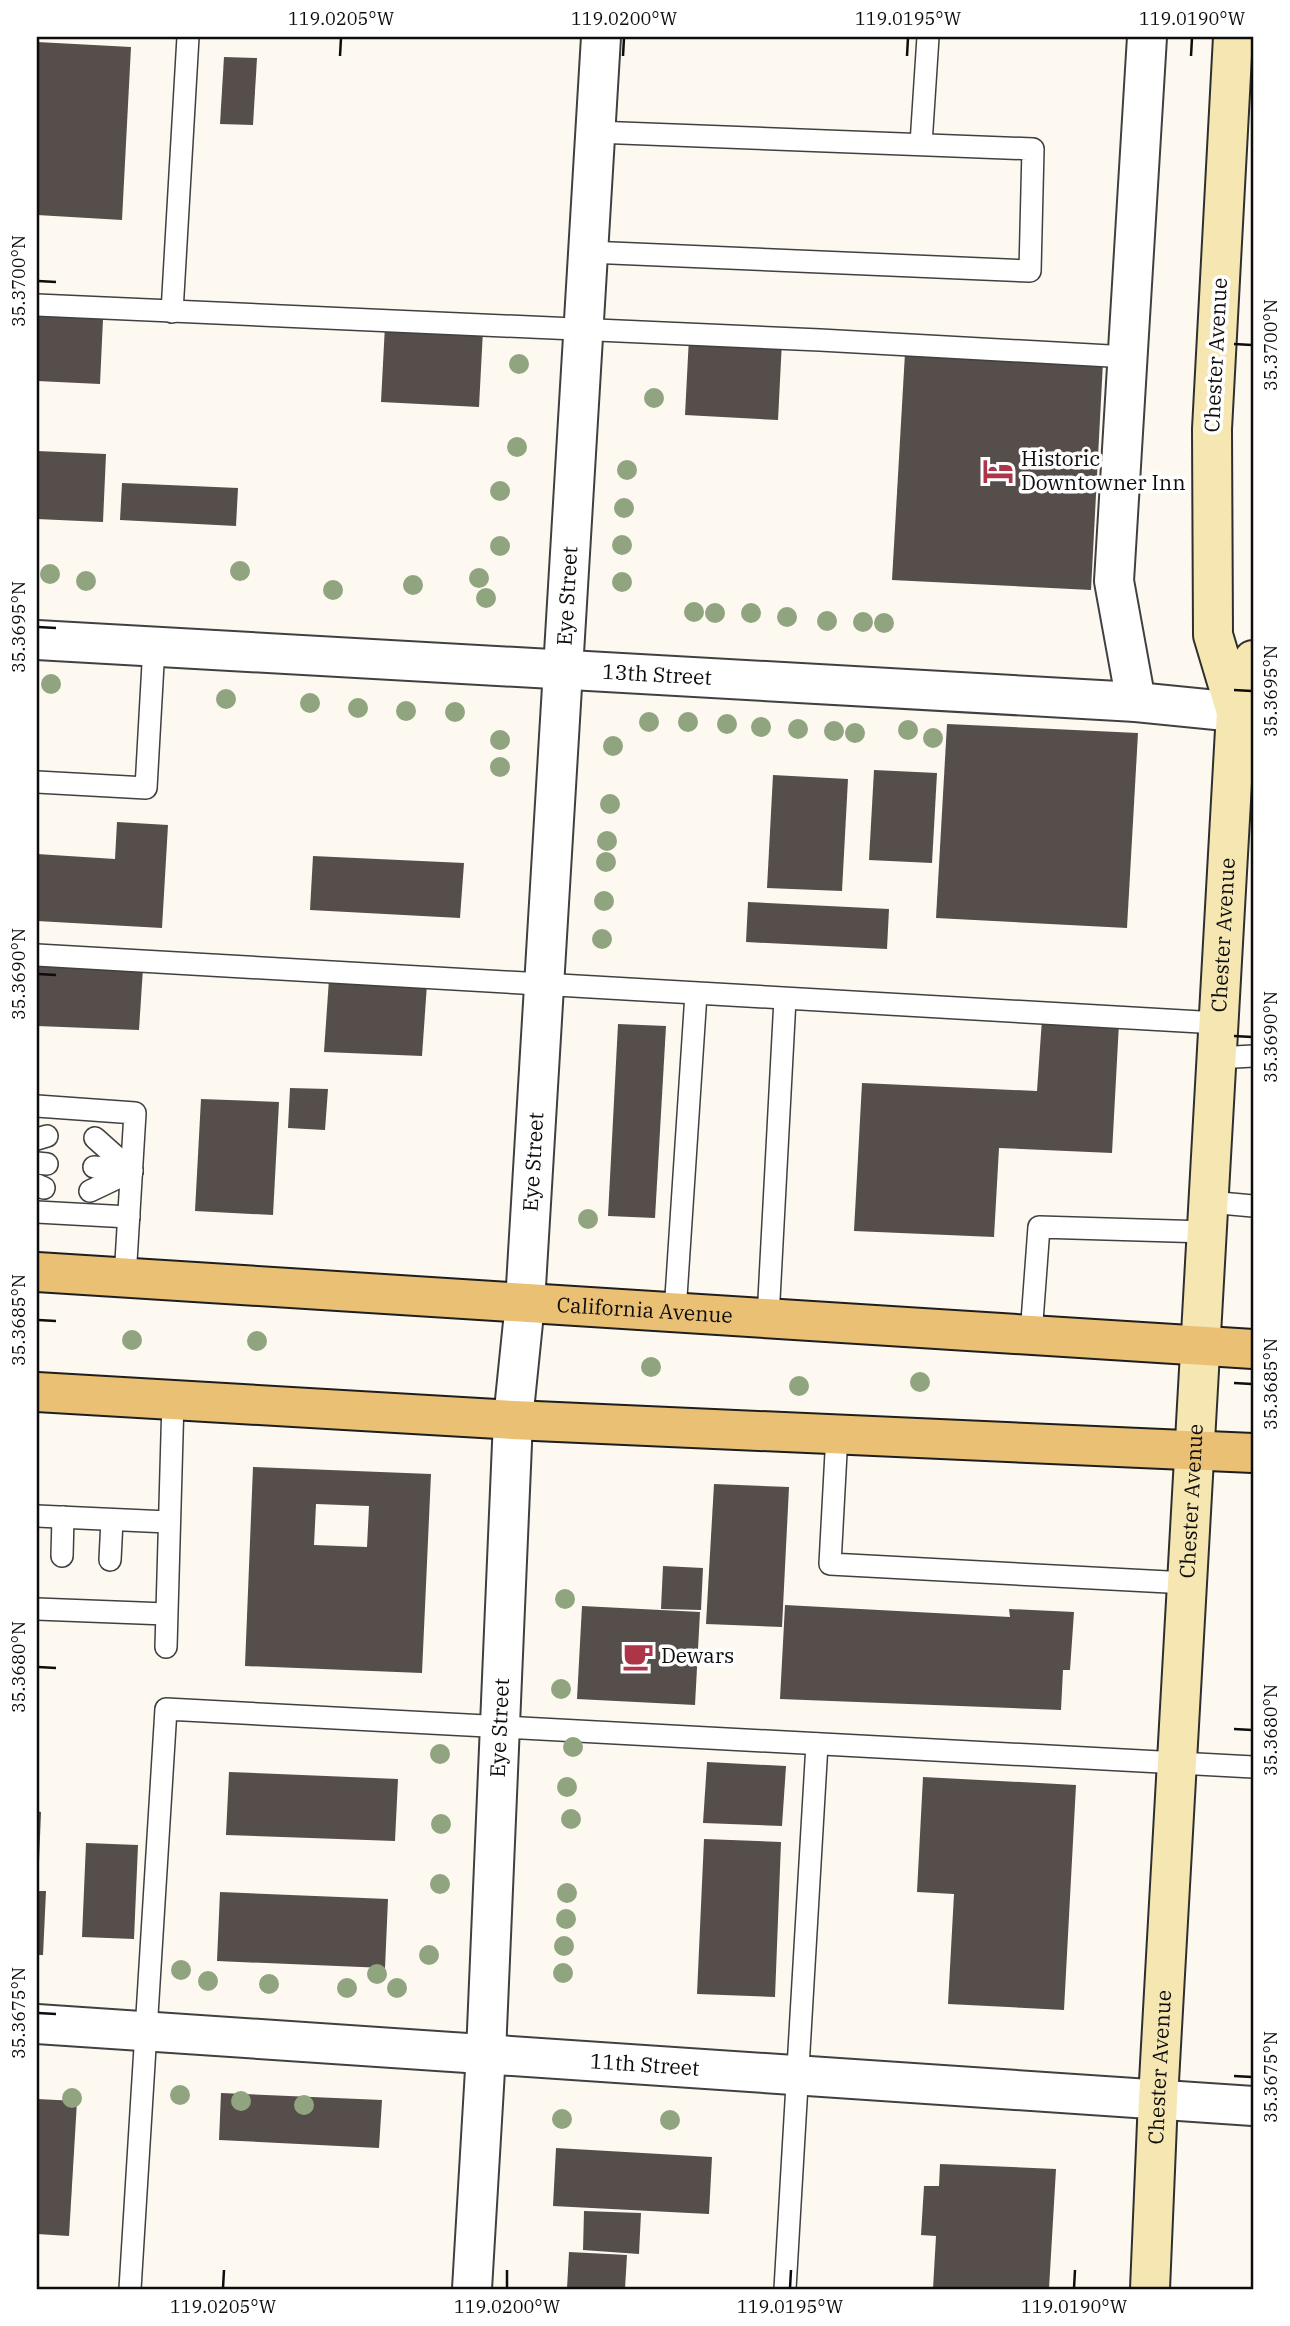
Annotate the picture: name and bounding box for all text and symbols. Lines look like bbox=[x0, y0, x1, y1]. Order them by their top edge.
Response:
text: 119.0205°W bbox=[288, 7, 395, 30]
text: 119.0200°W bbox=[571, 7, 678, 30]
text: 119.0195°W bbox=[855, 7, 962, 30]
text: 119.0190°W bbox=[1139, 7, 1246, 30]
text: 35.3700°N bbox=[7, 235, 30, 327]
street label: Chester Avenue bbox=[1197, 277, 1233, 433]
text: 35.3700°N bbox=[1259, 299, 1282, 391]
place label: Historic Downtowner Inn bbox=[1021, 444, 1186, 496]
hotel icon: Historic Downtowner Inn bbox=[981, 454, 1015, 488]
street label: Eye Street bbox=[549, 545, 583, 646]
text: 35.3695°N bbox=[7, 581, 30, 673]
text: 35.3695°N bbox=[1259, 645, 1282, 737]
street label: 13th Street bbox=[602, 657, 713, 691]
street label: Chester Avenue bbox=[1204, 857, 1241, 1013]
text: 35.3690°N bbox=[7, 928, 30, 1020]
text: 35.3690°N bbox=[1259, 991, 1282, 1083]
street label: Eye Street bbox=[516, 1111, 549, 1212]
text: 35.3685°N bbox=[7, 1274, 30, 1366]
street label: California Avenue bbox=[556, 1290, 734, 1329]
text: 35.3685°N bbox=[1259, 1338, 1282, 1430]
street label: Chester Avenue bbox=[1172, 1423, 1209, 1579]
text: 35.3680°N bbox=[7, 1621, 30, 1713]
cafe icon: Dewars bbox=[621, 1639, 655, 1673]
place label: Dewars bbox=[661, 1641, 734, 1669]
street label: Eye Street bbox=[483, 1677, 515, 1778]
text: 35.3680°N bbox=[1259, 1684, 1282, 1776]
text: 35.3675°N bbox=[7, 1967, 30, 2059]
street label: Chester Avenue bbox=[1141, 1989, 1177, 2145]
text: 35.3675°N bbox=[1259, 2031, 1282, 2123]
street label: 11th Street bbox=[589, 2046, 700, 2082]
text: 119.0205°W bbox=[170, 2295, 277, 2318]
text: 119.0200°W bbox=[454, 2295, 561, 2318]
text: 119.0195°W bbox=[737, 2295, 844, 2318]
text: 119.0190°W bbox=[1021, 2295, 1128, 2318]

